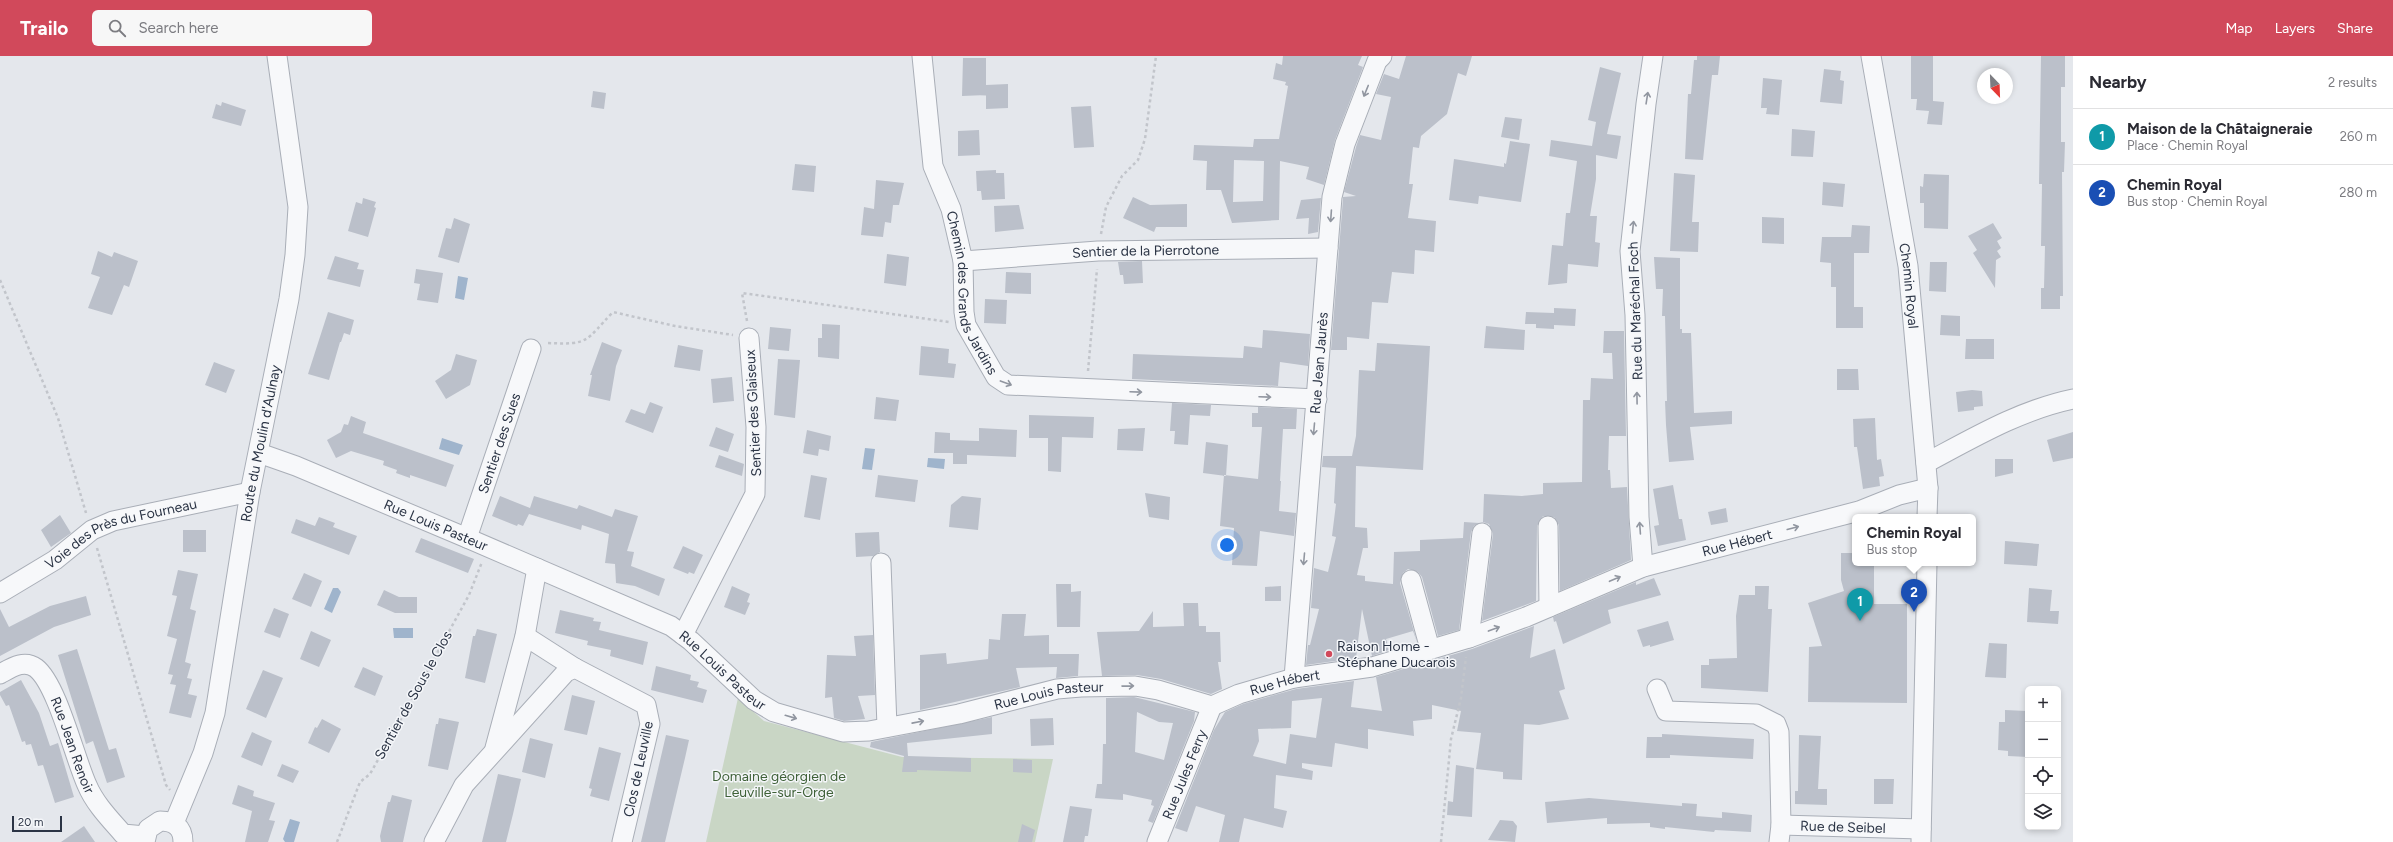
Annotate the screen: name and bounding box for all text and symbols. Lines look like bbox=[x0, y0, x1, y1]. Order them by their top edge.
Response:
search box bbox=[92, 10, 372, 46]
text: Trailo bbox=[20, 17, 68, 40]
icon: search bbox=[106, 17, 128, 39]
text: Search here bbox=[138, 19, 219, 37]
text: Map bbox=[2225, 20, 2253, 37]
text: Layers bbox=[2275, 20, 2315, 37]
text: Share bbox=[2337, 20, 2373, 37]
north arrow bbox=[1977, 68, 2013, 104]
text: Nearby bbox=[2089, 72, 2147, 92]
text: 2 results bbox=[2328, 75, 2377, 90]
one-way arrow bbox=[1361, 85, 1369, 97]
one-way arrow bbox=[1643, 91, 1651, 104]
text: Maison de la Châtaigneraie bbox=[2127, 120, 2313, 138]
text: 1 bbox=[2099, 129, 2105, 144]
text: 260 m bbox=[2340, 129, 2377, 144]
text: Place · Chemin Royal bbox=[2127, 138, 2248, 153]
text: Chemin Royal bbox=[2127, 176, 2222, 194]
text: 2 bbox=[2098, 185, 2106, 200]
text: 280 m bbox=[2339, 185, 2377, 200]
text: Bus stop · Chemin Royal bbox=[2127, 194, 2267, 209]
street label: Chemin des Grands Jardins bbox=[943, 209, 1001, 378]
one-way arrow bbox=[1327, 209, 1334, 222]
one-way arrow bbox=[1629, 221, 1637, 234]
street label: Sentier de la Pierrotone bbox=[1072, 241, 1220, 262]
street label: Rue du Maréchal Foch bbox=[1625, 241, 1646, 381]
street label: Chemin Royal bbox=[1895, 242, 1922, 329]
street label: Rue Jean Jaurès bbox=[1307, 311, 1332, 415]
street label: Sentier des Glaiseux bbox=[742, 349, 765, 477]
street label: Route du Moulin d'Aulnay bbox=[237, 363, 285, 523]
one-way arrow bbox=[1000, 380, 1013, 387]
one-way arrow bbox=[1129, 388, 1142, 395]
street label: Sentier des Sues bbox=[475, 391, 524, 496]
one-way arrow bbox=[1633, 392, 1641, 405]
one-way arrow bbox=[1258, 393, 1271, 401]
one-way arrow bbox=[1311, 422, 1318, 435]
street label: Voie des Près du Fourneau bbox=[42, 495, 198, 573]
street label: Rue Louis Pasteur bbox=[381, 496, 491, 555]
popup bbox=[1852, 514, 1976, 566]
one-way arrow bbox=[1637, 522, 1644, 535]
one-way arrow bbox=[1786, 524, 1799, 531]
text: Chemin Royal bbox=[1867, 524, 1961, 542]
street label: Rue Hébert bbox=[1700, 526, 1774, 560]
your location bbox=[1217, 535, 1237, 555]
text: Bus stop bbox=[1867, 542, 1917, 557]
one-way arrow bbox=[1300, 552, 1307, 565]
one-way arrow bbox=[1608, 575, 1620, 583]
pin: 2 bbox=[1901, 579, 1927, 612]
pin: 1 bbox=[1847, 588, 1873, 621]
one-way arrow bbox=[1488, 624, 1500, 632]
street label: Rue Louis Pasteur bbox=[676, 627, 769, 714]
street label: Sentier de Sous le Clos bbox=[371, 628, 456, 762]
place label: Raison Home - Stéphane Ducarois bbox=[1337, 638, 1455, 671]
marker: Raison Home - Stéphane Ducarois bbox=[1324, 649, 1334, 659]
street label: Rue Hébert bbox=[1248, 666, 1321, 699]
street label: Rue Louis Pasteur bbox=[992, 679, 1104, 714]
one-way arrow bbox=[1121, 682, 1134, 690]
map controls bbox=[2025, 686, 2061, 830]
button: + bbox=[2025, 686, 2061, 722]
street label: Rue Jean Renoir bbox=[47, 694, 98, 797]
one-way arrow bbox=[784, 713, 797, 721]
one-way arrow bbox=[911, 717, 924, 725]
street label: Clos de Leuville bbox=[620, 719, 657, 819]
button: − bbox=[2025, 722, 2061, 758]
street label: Rue Jules Ferry bbox=[1159, 726, 1211, 822]
button: locate bbox=[2025, 758, 2061, 794]
park label: Domaine géorgien de Leuville-sur-Orge bbox=[712, 768, 846, 801]
button: layers bbox=[2025, 794, 2061, 830]
scale bar bbox=[12, 814, 62, 833]
text: 20 m bbox=[18, 816, 43, 829]
street label: Rue de Seibel bbox=[1800, 818, 1886, 837]

